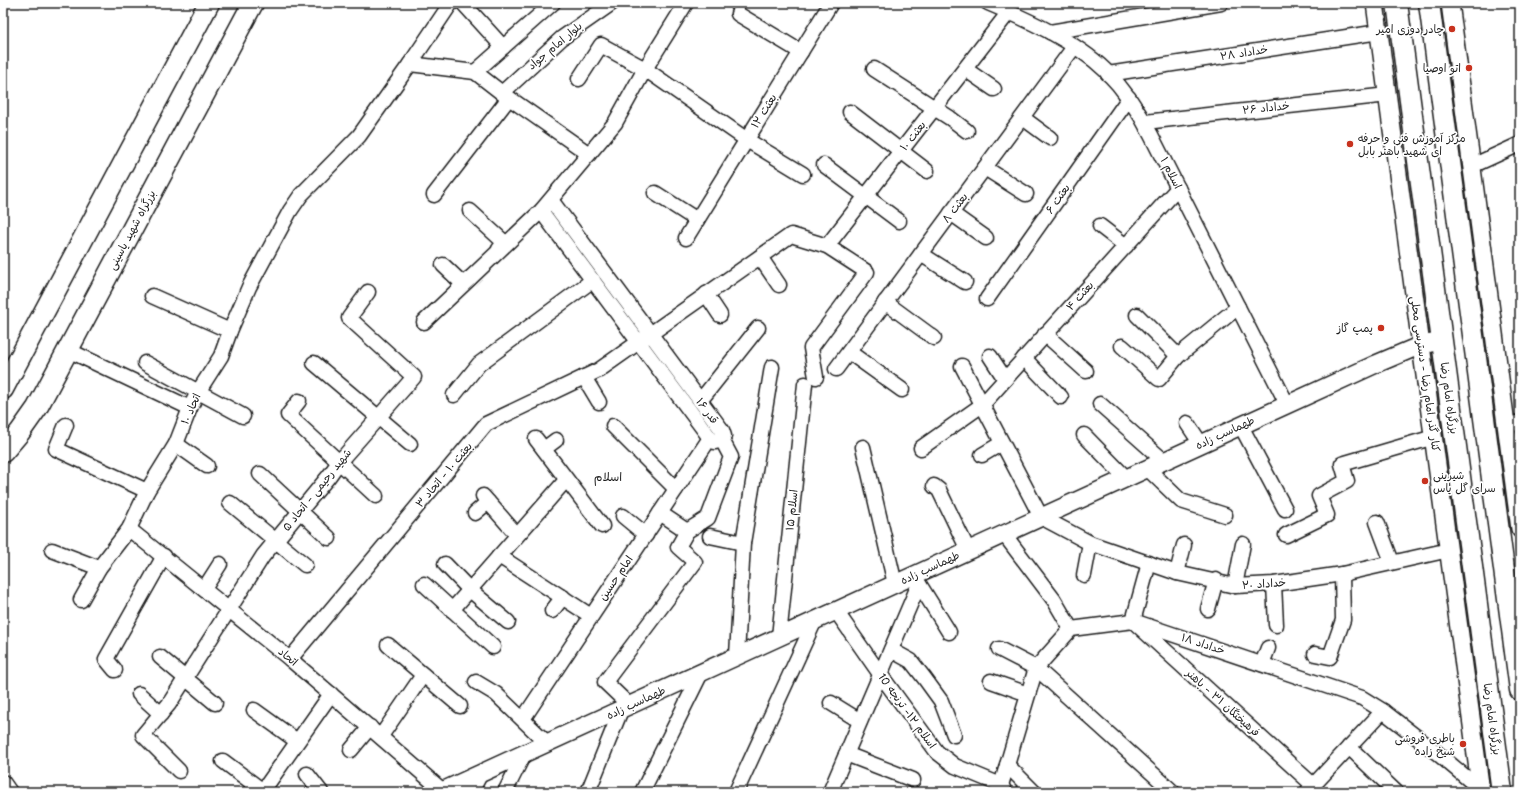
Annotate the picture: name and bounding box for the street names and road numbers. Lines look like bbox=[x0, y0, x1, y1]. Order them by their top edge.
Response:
street label: بلوار امام جواد bbox=[524, 19, 586, 74]
street label: خداداد ۲۸ bbox=[1219, 42, 1269, 64]
street label: بعثت ۱۲ bbox=[748, 91, 780, 131]
street label: خداداد ۲۶ bbox=[1242, 98, 1290, 118]
street label: بعثت ۱۰ bbox=[897, 118, 929, 154]
street label: اسلام ۱ bbox=[1156, 155, 1185, 192]
street label: بعثت ۶ bbox=[1042, 181, 1074, 217]
street label: بزرگراه شهید یاسینی bbox=[105, 187, 159, 273]
street label: بعثت ۸ bbox=[939, 190, 971, 226]
street label: بعثت ۴ bbox=[1063, 278, 1097, 314]
street label: کنار گذر امام رضا - دسترسی محلی bbox=[1406, 295, 1443, 453]
street label: بزرگراه امام رضا bbox=[1436, 361, 1461, 435]
street label: اتحاد ۱۰ bbox=[178, 391, 204, 427]
street label: قدر ۱۶ bbox=[692, 395, 722, 427]
street label: طهماسب زاده bbox=[1193, 413, 1257, 453]
street label: بعثت ۱۰ - اتحاد ۳ bbox=[412, 439, 476, 511]
street label: شهید رحیمی - اتحاد ۵ bbox=[279, 446, 355, 534]
street label: اسلام ۱۵ bbox=[782, 489, 803, 531]
street label: طهماسب زاده bbox=[898, 548, 962, 588]
street label: امام حسین bbox=[595, 553, 637, 604]
street label: خداداد ۲۰ bbox=[1241, 575, 1287, 593]
street label: خداداد ۱۸ bbox=[1179, 630, 1227, 658]
street label: اتحاد bbox=[275, 644, 301, 670]
street label: فرهیختگان ۳۱ - باهنر bbox=[1182, 665, 1263, 740]
street label: اسلام ۱۲- ترنجه 10 bbox=[874, 670, 939, 752]
street label: بزرگراه امام رضا bbox=[1479, 682, 1504, 756]
street label: طهماسب زاده bbox=[604, 683, 668, 723]

